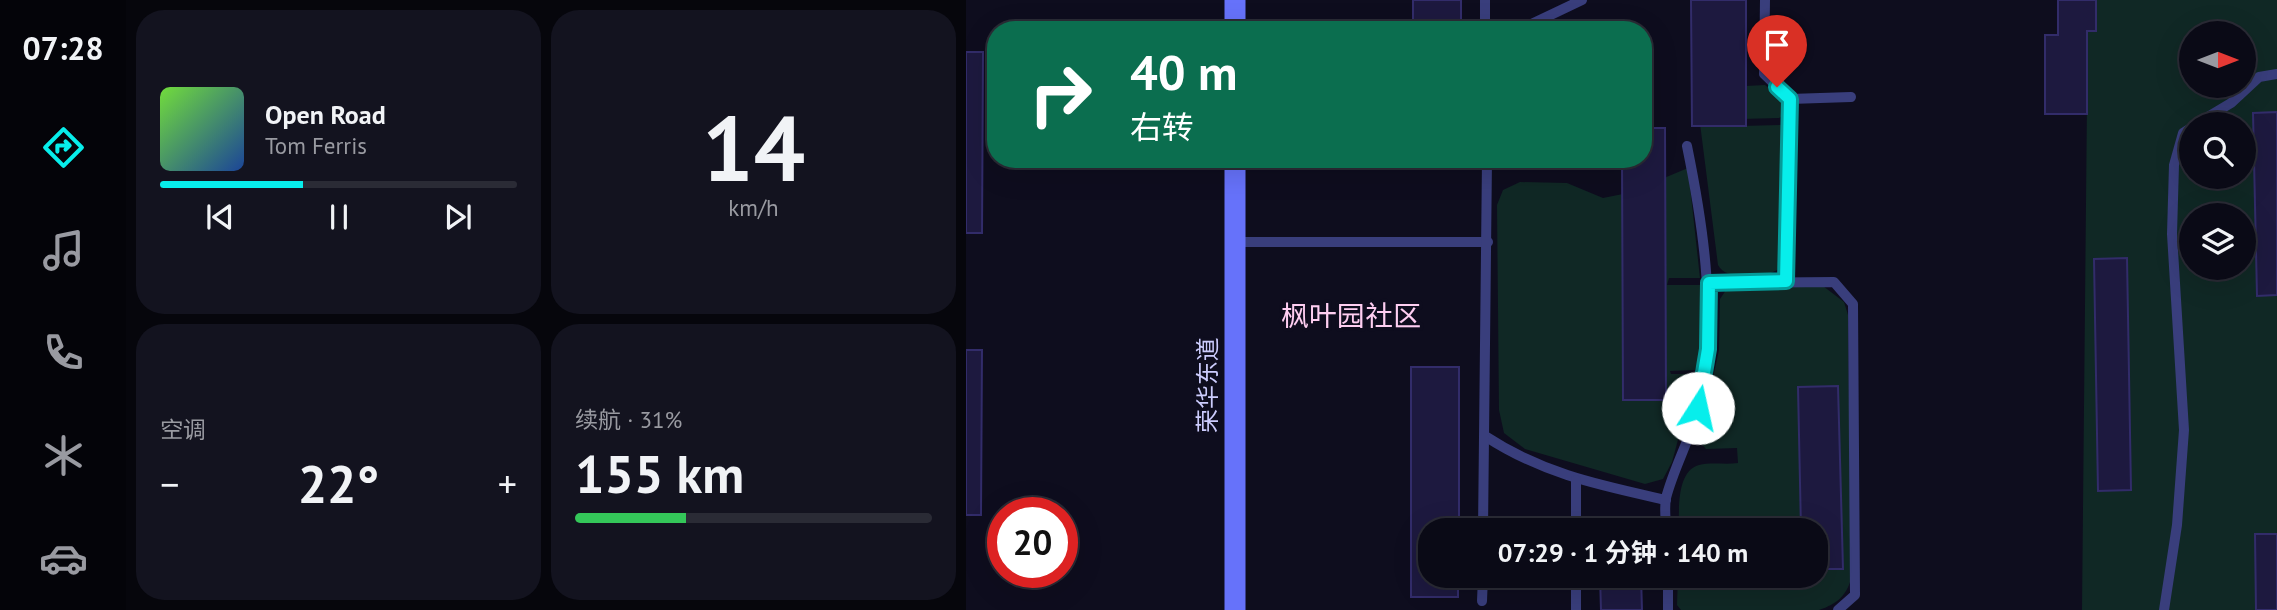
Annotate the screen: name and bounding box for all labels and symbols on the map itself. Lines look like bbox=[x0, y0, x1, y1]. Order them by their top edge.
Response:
pin bbox=[1747, 15, 1807, 87]
north arrow bbox=[2179, 21, 2256, 98]
district label: 枫叶园社区 bbox=[1281, 297, 1421, 334]
street label: 荣华东道 bbox=[1192, 337, 1223, 433]
position arrow bbox=[1661, 371, 1735, 445]
speed limit sign: 20 bbox=[987, 497, 1078, 588]

